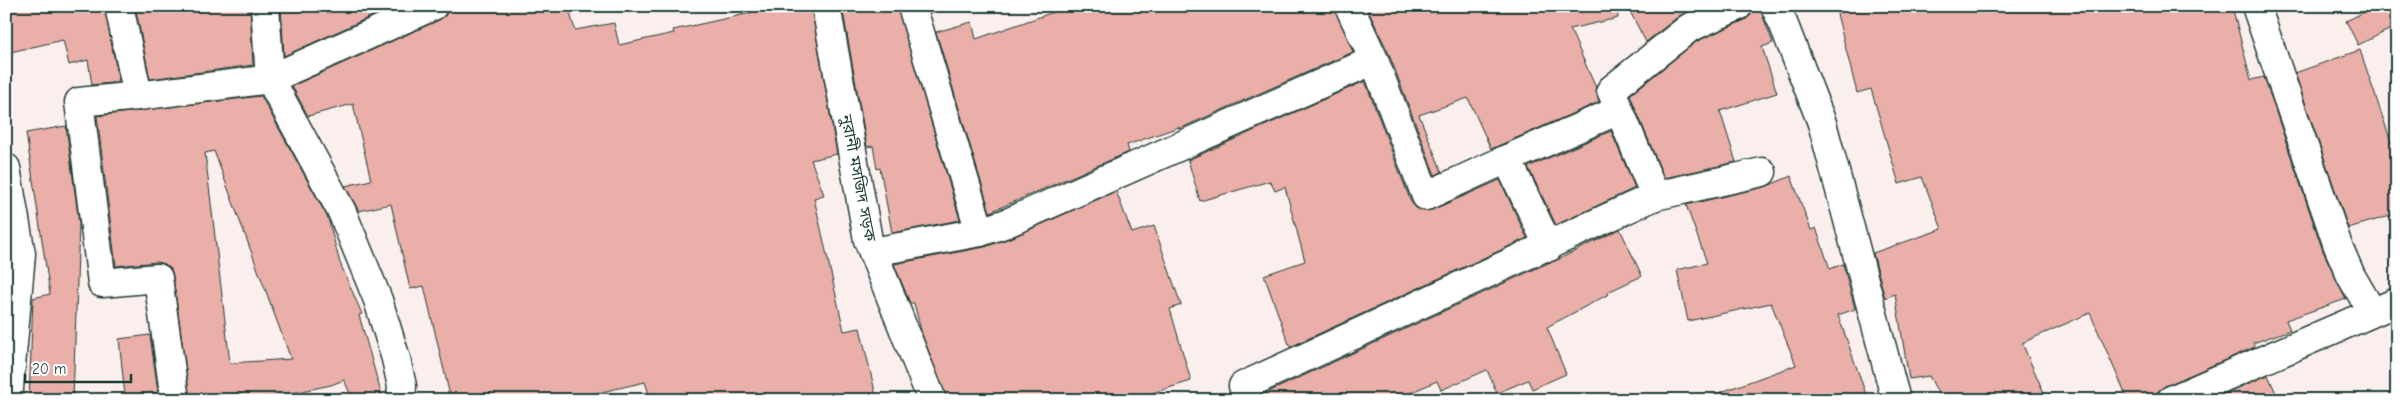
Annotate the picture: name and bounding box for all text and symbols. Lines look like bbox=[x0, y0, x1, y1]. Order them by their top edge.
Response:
street label: নুরানী মসজিদ সড়ক bbox=[837, 112, 880, 244]
scale bar bbox=[25, 351, 131, 383]
text: 20 m bbox=[32, 360, 66, 378]

